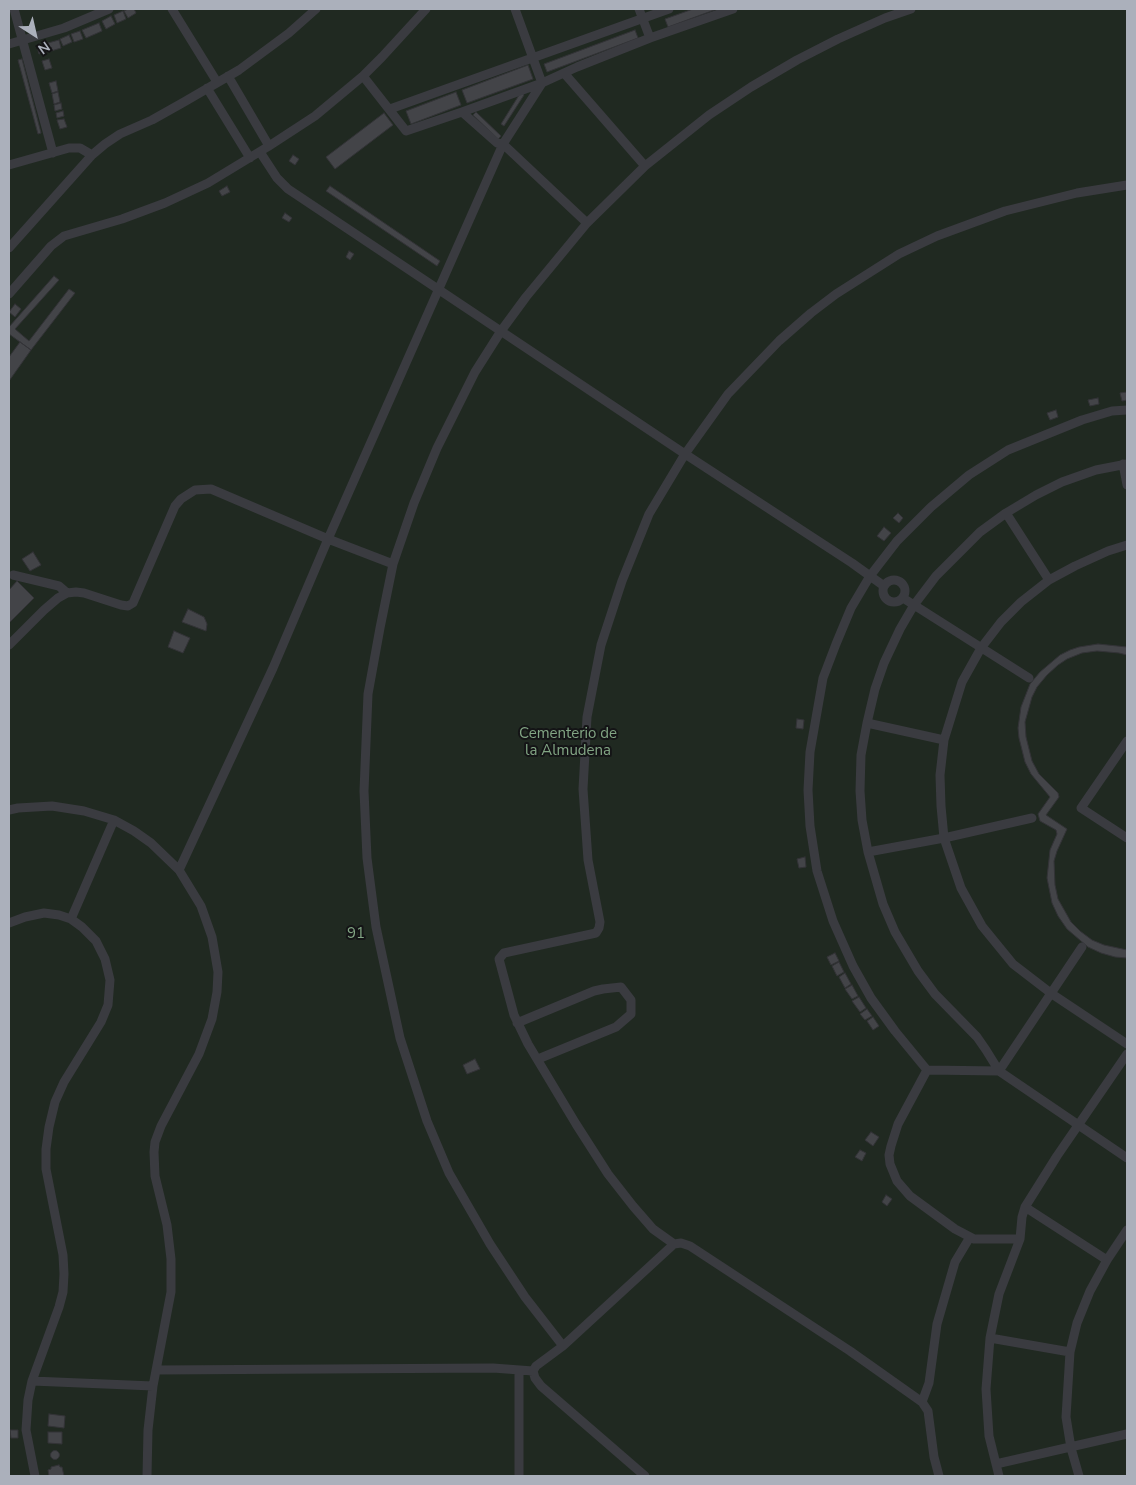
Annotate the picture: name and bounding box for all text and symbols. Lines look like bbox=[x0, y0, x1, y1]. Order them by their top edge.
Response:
north arrow bbox=[10, 10, 60, 60]
text: N bbox=[34, 37, 54, 58]
park label: Cementerio de la Almudena bbox=[519, 725, 617, 760]
park label: 91 bbox=[347, 925, 365, 943]

